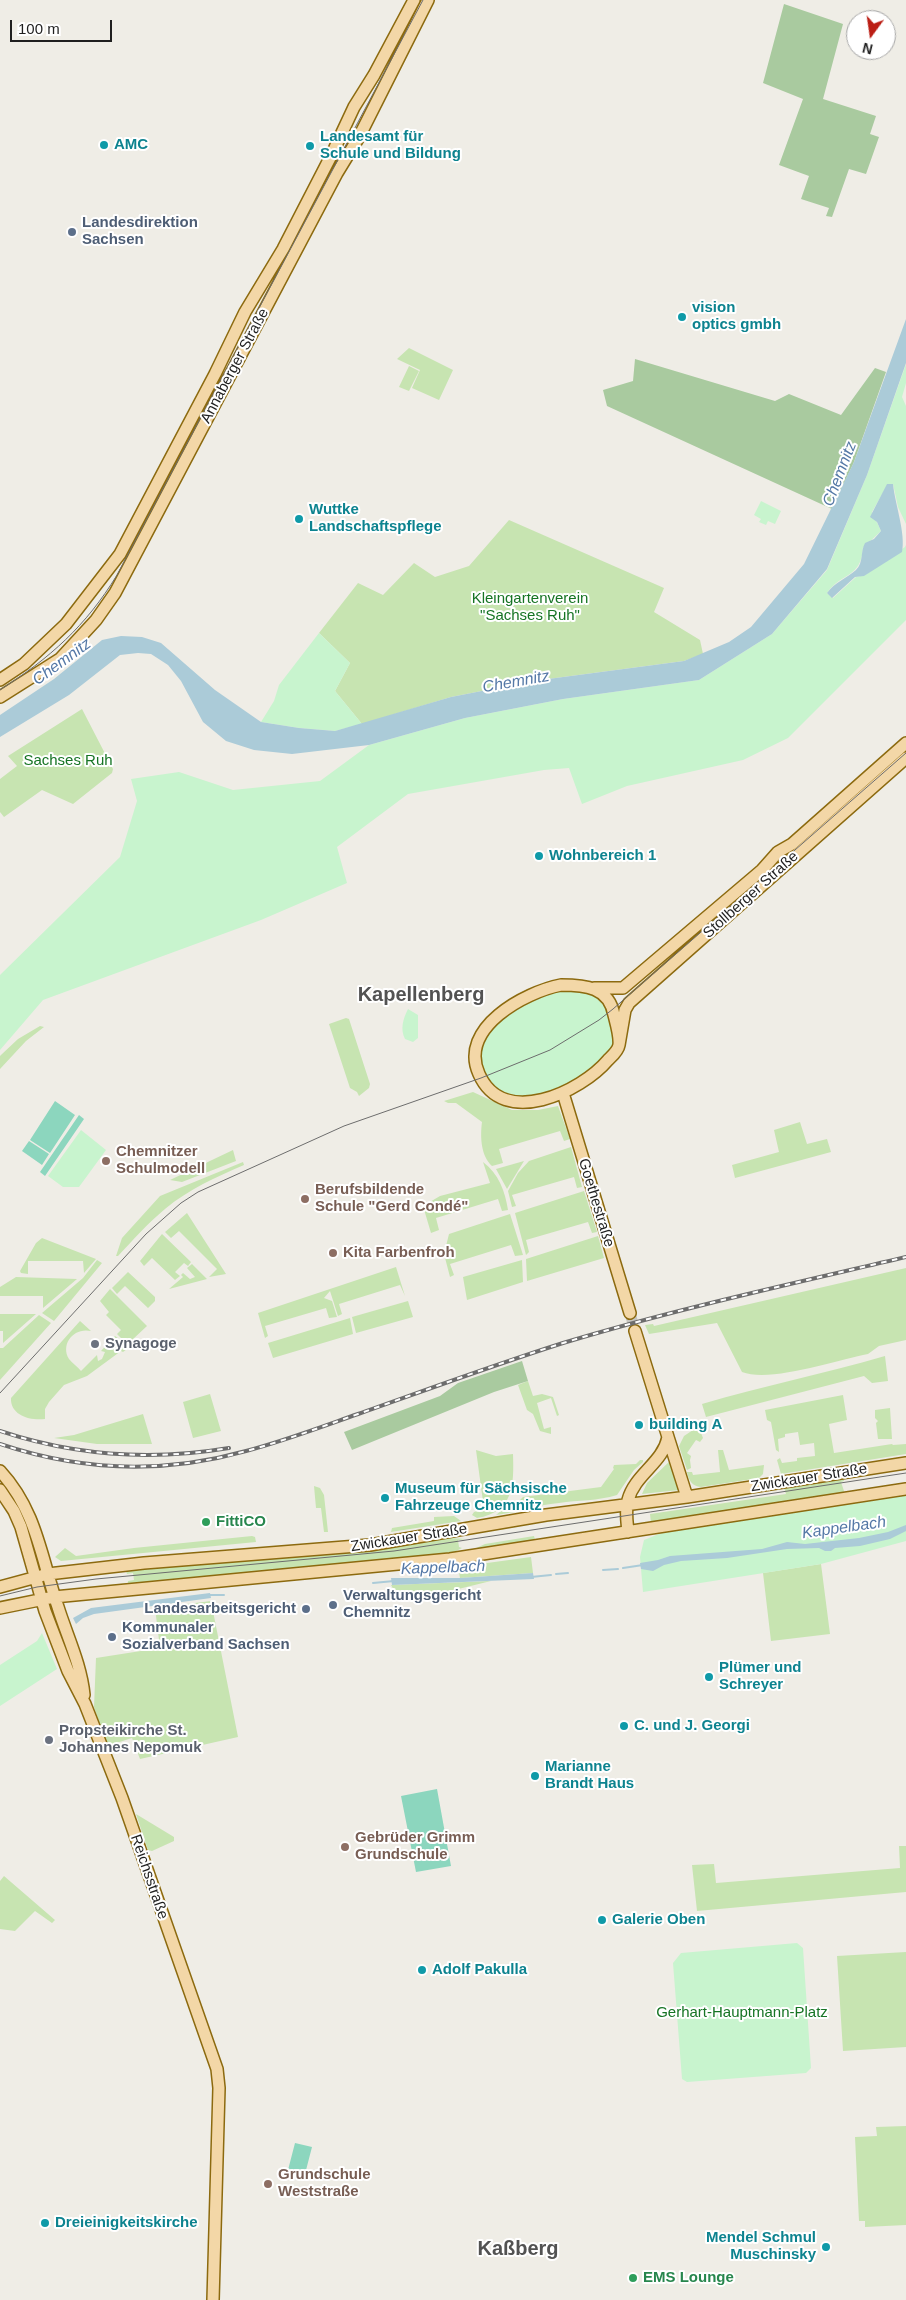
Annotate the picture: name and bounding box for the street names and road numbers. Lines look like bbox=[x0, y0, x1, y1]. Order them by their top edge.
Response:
street label: Annaberger Straße bbox=[197, 305, 273, 427]
street label: Stollberger Straße bbox=[700, 848, 802, 942]
street label: Goethestraße bbox=[574, 1157, 618, 1249]
street label: Zwickauer Straße bbox=[750, 1460, 868, 1496]
street label: Zwickauer Straße bbox=[350, 1520, 468, 1556]
street label: Reichsstraße bbox=[126, 1832, 172, 1922]

